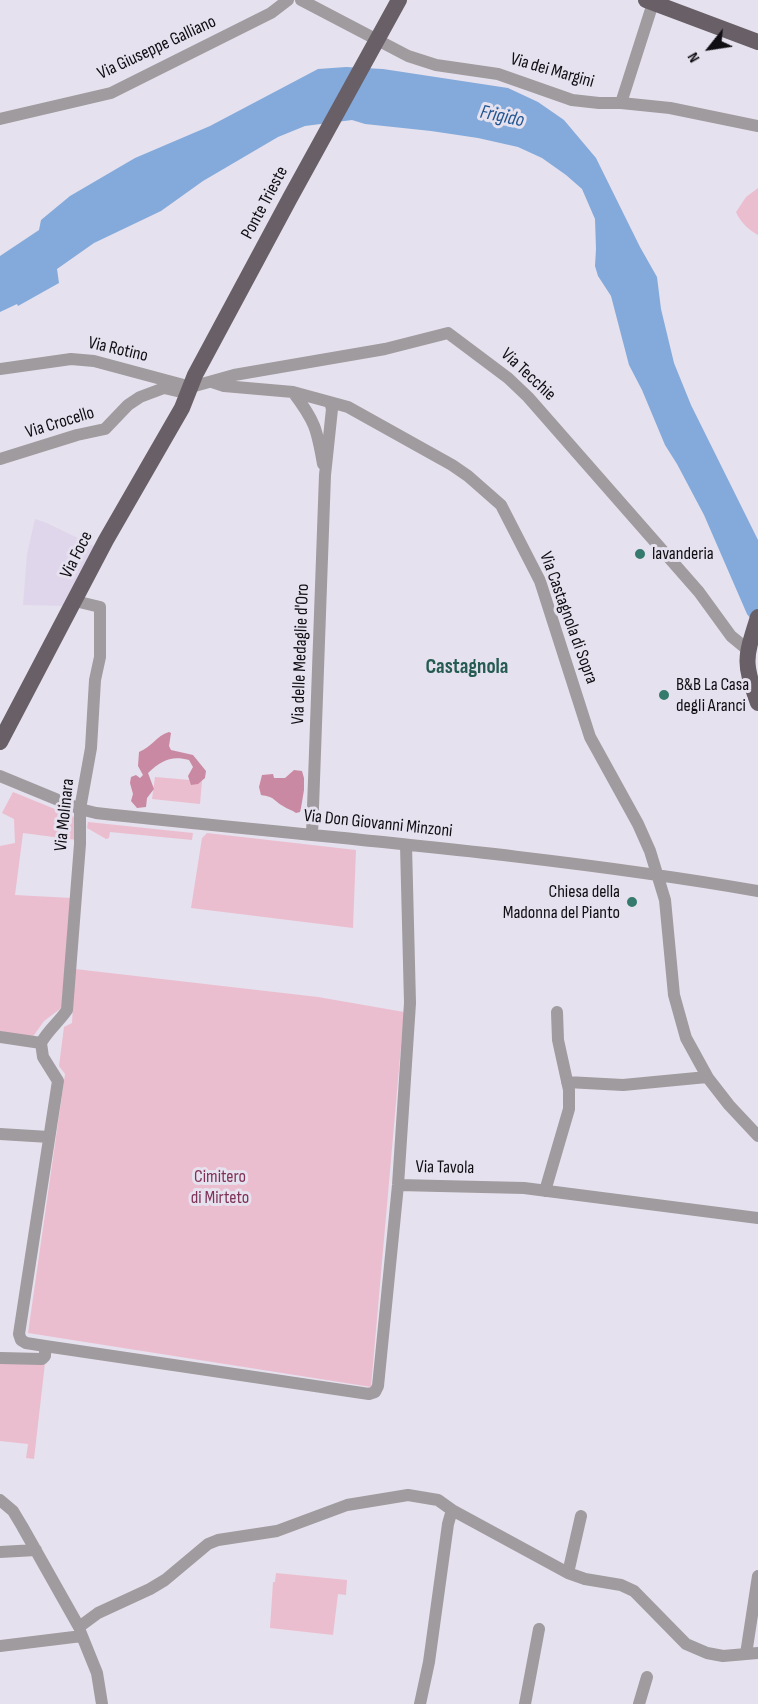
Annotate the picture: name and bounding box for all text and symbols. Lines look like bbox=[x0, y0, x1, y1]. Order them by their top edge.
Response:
street label: Via Giuseppe Galliano bbox=[94, 11, 220, 85]
north arrow bbox=[680, 18, 740, 78]
street label: Via dei Margini bbox=[508, 49, 596, 93]
text: N bbox=[684, 49, 704, 66]
water label: Frigido bbox=[478, 101, 526, 133]
street label: Ponte Trieste bbox=[237, 163, 293, 243]
street label: Via Rotino bbox=[86, 333, 150, 367]
street label: Via Tecchie bbox=[496, 344, 560, 406]
street label: Via Crocello bbox=[23, 402, 97, 444]
street label: Via Foce bbox=[56, 528, 98, 582]
place label: lavanderia bbox=[652, 543, 714, 565]
marker: lavanderia bbox=[633, 547, 647, 561]
street label: Via Castagnola di Sopra bbox=[534, 549, 602, 687]
street label: Via delle Medaglie d'Oro bbox=[288, 583, 314, 725]
district label: Castagnola bbox=[426, 655, 508, 681]
place label: B&B La Casa degli Aranci bbox=[676, 674, 749, 716]
marker: B&B La Casa degli Aranci bbox=[657, 688, 671, 702]
street label: Via Molinara bbox=[50, 778, 80, 852]
street label: Via Don Giovanni Minzoni bbox=[303, 805, 453, 843]
place label: Chiesa della Madonna del Pianto bbox=[503, 881, 620, 924]
marker: Chiesa della Madonna del Pianto bbox=[625, 895, 639, 909]
street label: Via Tavola bbox=[415, 1157, 475, 1179]
park label: Cimitero di Mirteto bbox=[191, 1166, 249, 1208]

